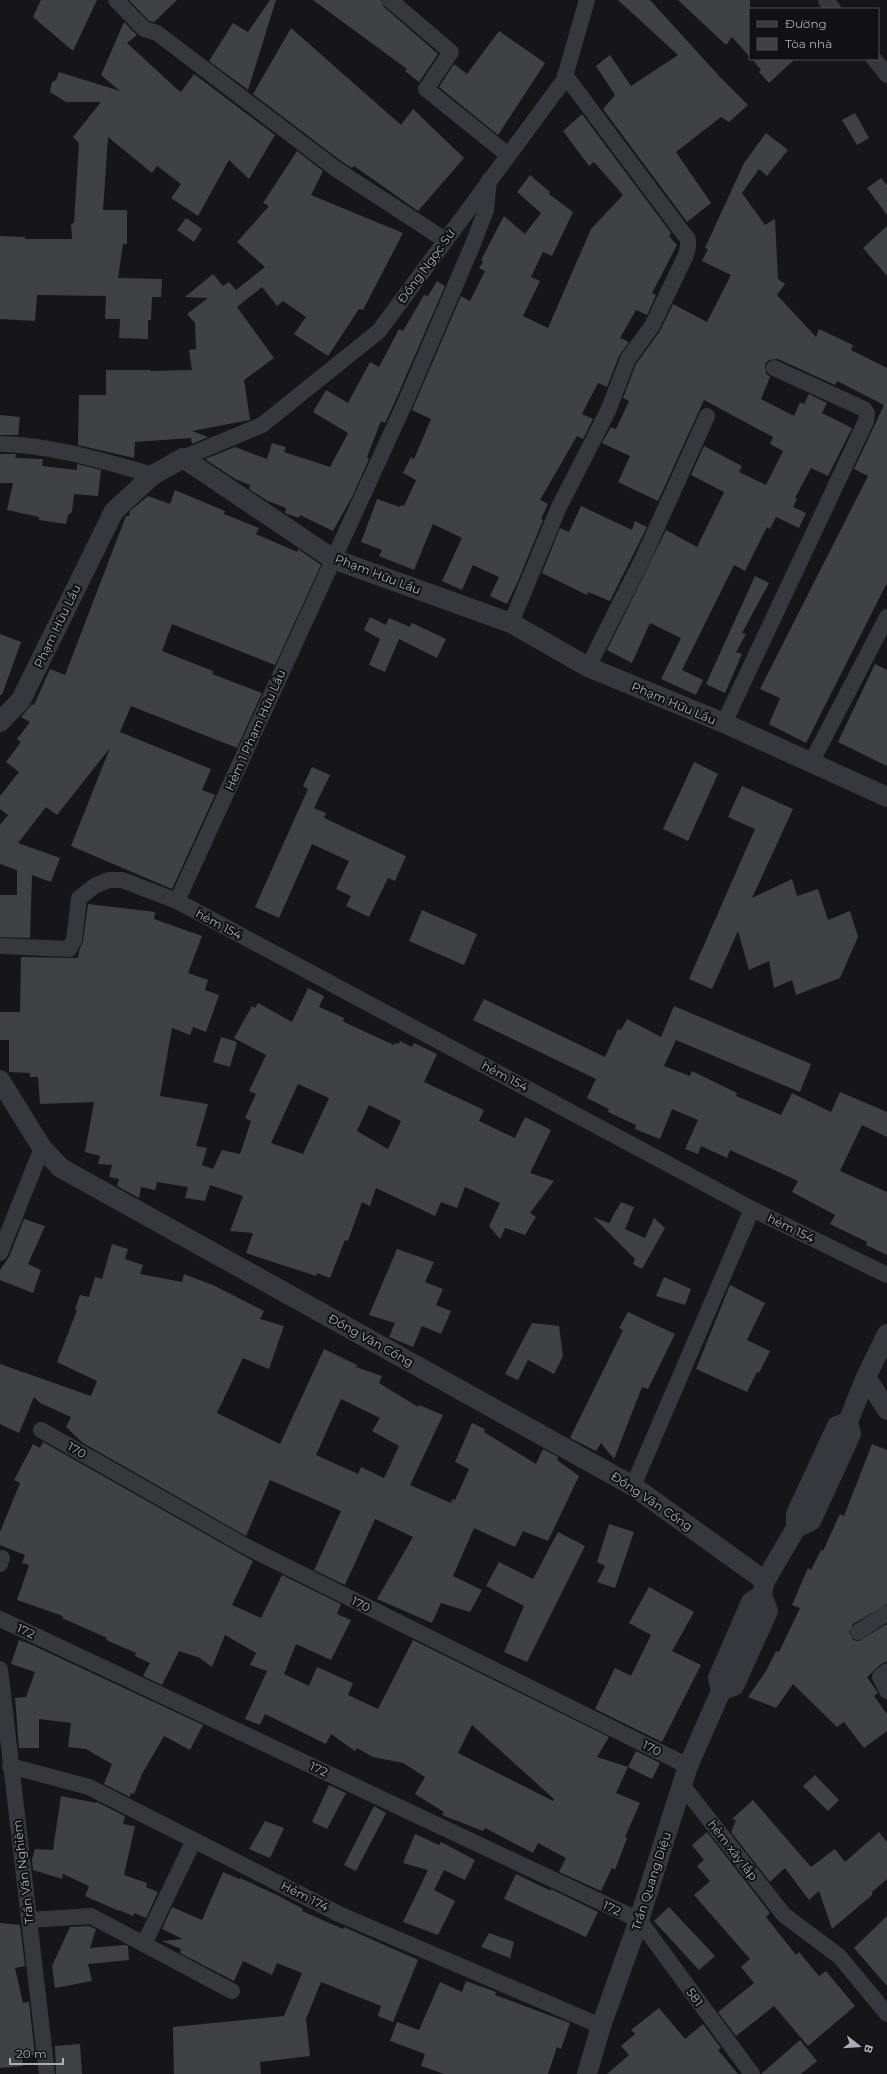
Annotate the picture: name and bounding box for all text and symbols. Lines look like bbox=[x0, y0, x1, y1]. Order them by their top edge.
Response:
legend bbox=[749, 8, 879, 60]
text: Đường bbox=[785, 16, 827, 31]
text: Tòa nhà bbox=[785, 36, 832, 51]
street label: Đồng Ngọc Sứ bbox=[394, 226, 458, 306]
street label: Phạm Hữu Lầu bbox=[333, 551, 423, 597]
street label: Phạm Hữu Lầu bbox=[30, 582, 84, 670]
street label: Hẻm 1 Phạm Hữu Lầu bbox=[221, 667, 289, 793]
street label: Phạm Hữu Lầu bbox=[629, 678, 719, 728]
street label: hẻm 154 bbox=[193, 906, 245, 942]
street label: hẻm 154 bbox=[479, 1058, 531, 1094]
street label: hẻm 154 bbox=[765, 1210, 817, 1246]
street label: Đồng Văn Cống bbox=[326, 1310, 416, 1370]
street label: 170 bbox=[65, 1439, 89, 1461]
street label: Đồng Văn Cống bbox=[608, 1468, 696, 1534]
street label: 170 bbox=[349, 1593, 373, 1615]
street label: 172 bbox=[15, 1620, 38, 1642]
street label: 170 bbox=[640, 1737, 664, 1759]
street label: 172 bbox=[308, 1758, 331, 1780]
street label: hẻm xây lắp bbox=[705, 1817, 761, 1883]
street label: Trần Văn Nghiêm bbox=[9, 1819, 37, 1925]
street label: Trần Quang Diệu bbox=[628, 1830, 674, 1932]
street label: Hẻm 174 bbox=[279, 1878, 331, 1914]
street label: 172 bbox=[601, 1897, 624, 1919]
street label: 581 bbox=[683, 1985, 707, 2009]
north arrow bbox=[839, 2026, 879, 2066]
scale bar bbox=[10, 2040, 63, 2066]
text: B bbox=[861, 2043, 876, 2055]
text: 20 m bbox=[16, 2046, 47, 2061]

